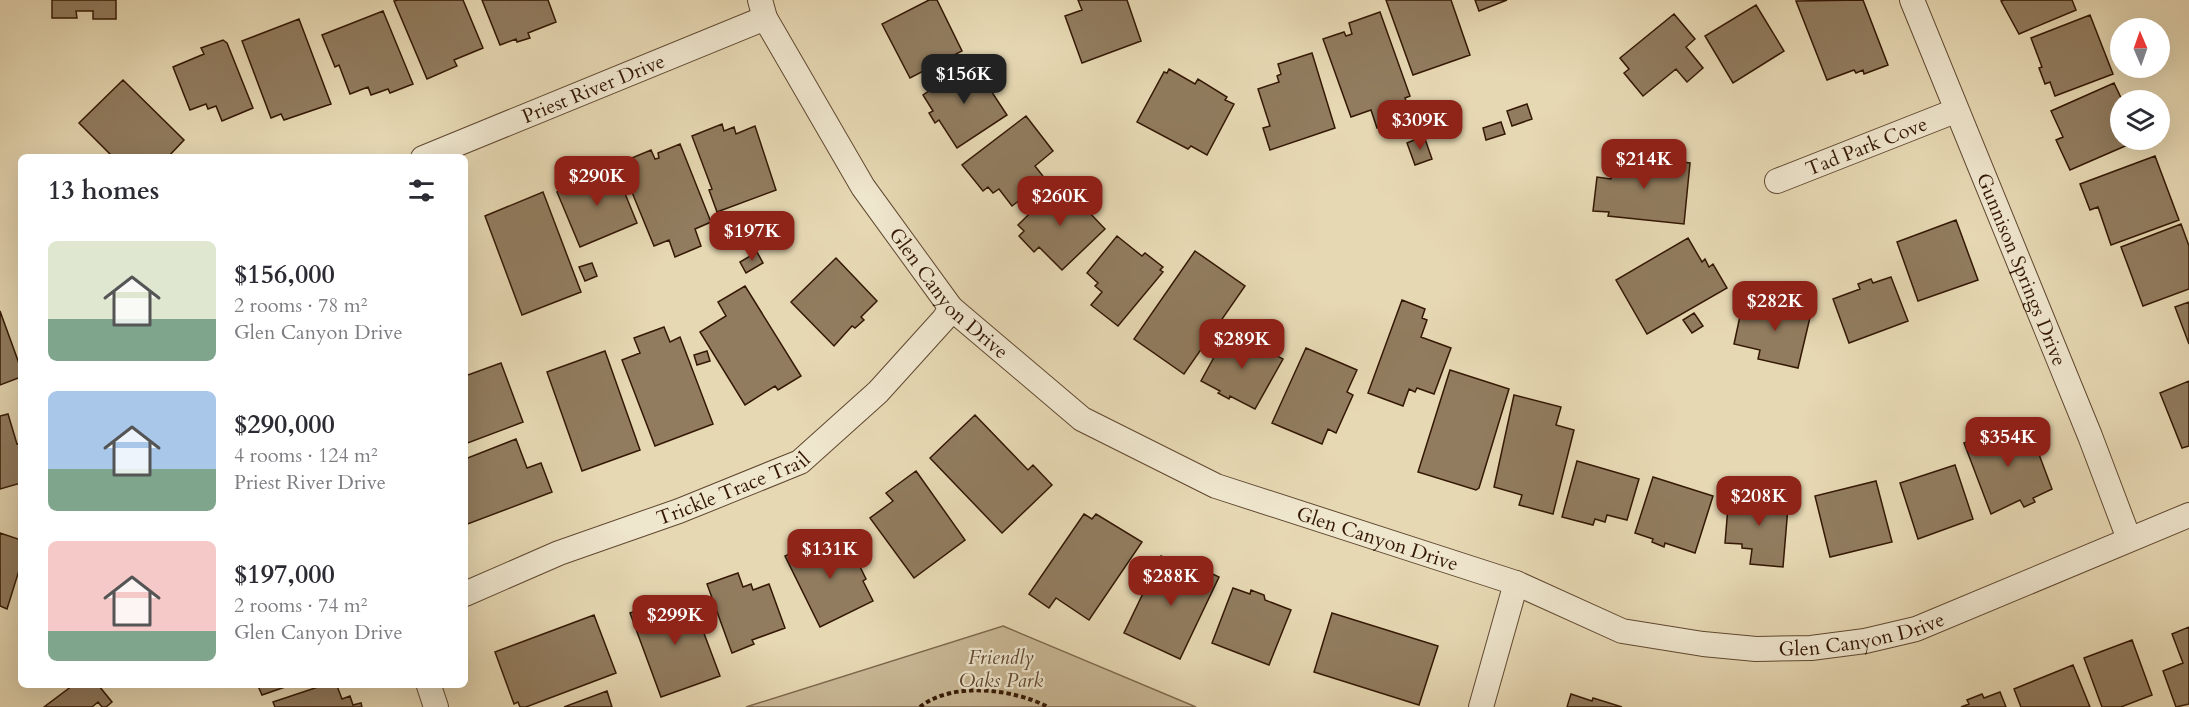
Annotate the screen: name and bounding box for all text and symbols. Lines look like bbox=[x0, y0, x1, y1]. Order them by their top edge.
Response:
north arrow bbox=[2110, 18, 2170, 78]
map controls bbox=[2110, 18, 2170, 150]
street label: Priest River Drive bbox=[518, 47, 669, 130]
pin: $156K bbox=[922, 54, 1006, 105]
text: $156K bbox=[935, 60, 993, 87]
button: layers bbox=[2110, 90, 2170, 150]
pin: $309K bbox=[1378, 100, 1462, 151]
text: $309K bbox=[1391, 106, 1449, 133]
street label: Tad Park Cove bbox=[1802, 110, 1931, 182]
pin: $214K bbox=[1602, 139, 1686, 190]
text: $214K bbox=[1615, 145, 1673, 172]
pin: $290K bbox=[555, 156, 639, 207]
text: $290K bbox=[568, 162, 626, 189]
street label: Gunnison Springs Drive bbox=[1970, 169, 2073, 370]
text: 13 homes bbox=[48, 173, 159, 208]
icon: filters bbox=[405, 174, 438, 207]
pin: $260K bbox=[1018, 176, 1102, 227]
text: $260K bbox=[1031, 182, 1089, 209]
pin: $197K bbox=[710, 211, 794, 262]
text: $197K bbox=[723, 217, 781, 244]
street label: Glen Canyon Drive bbox=[883, 222, 1014, 365]
text: $156,000 bbox=[234, 257, 335, 292]
icon: home bbox=[96, 265, 168, 337]
pin: $282K bbox=[1733, 281, 1817, 332]
text: $282K bbox=[1746, 287, 1804, 314]
text: 2 rooms · 78 m² bbox=[234, 292, 367, 319]
text: Glen Canyon Drive bbox=[234, 319, 403, 346]
pin: $289K bbox=[1200, 319, 1284, 370]
text: $289K bbox=[1213, 325, 1271, 352]
text: $290,000 bbox=[234, 407, 335, 442]
icon: home bbox=[96, 415, 168, 487]
pin: $354K bbox=[1966, 417, 2050, 468]
text: $354K bbox=[1979, 423, 2037, 450]
text: 4 rooms · 124 m² bbox=[234, 442, 378, 469]
street label: Trickle Trace Trail bbox=[653, 446, 816, 532]
text: Priest River Drive bbox=[234, 469, 386, 496]
pin: $208K bbox=[1717, 476, 1801, 527]
text: $208K bbox=[1730, 482, 1788, 509]
street label: Glen Canyon Drive bbox=[1293, 500, 1462, 578]
pin: $131K bbox=[788, 529, 872, 580]
text: $131K bbox=[801, 535, 859, 562]
pin: $288K bbox=[1129, 556, 1213, 607]
text: $197,000 bbox=[234, 557, 335, 592]
text: $288K bbox=[1142, 562, 1200, 589]
icon: home bbox=[96, 565, 168, 637]
text: 2 rooms · 74 m² bbox=[234, 592, 367, 619]
pin: $299K bbox=[633, 595, 717, 646]
text: $299K bbox=[646, 601, 704, 628]
street label: Glen Canyon Drive bbox=[1778, 606, 1948, 663]
text: Glen Canyon Drive bbox=[234, 619, 403, 646]
park label: Friendly Oaks Park bbox=[959, 644, 1043, 694]

